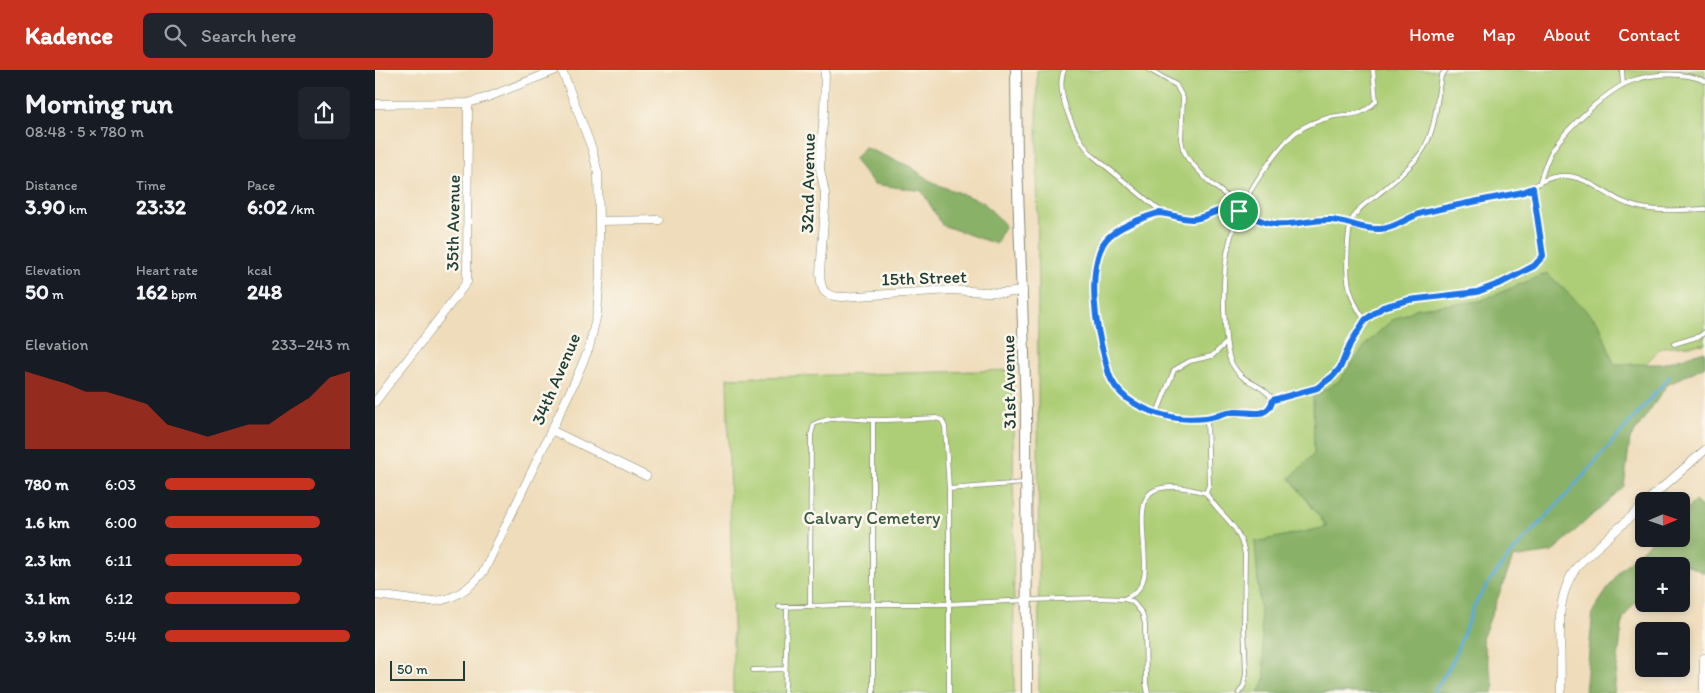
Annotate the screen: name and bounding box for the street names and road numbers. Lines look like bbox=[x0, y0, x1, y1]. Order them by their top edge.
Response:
street label: 32nd Avenue bbox=[796, 133, 820, 233]
street label: 35th Avenue bbox=[441, 175, 465, 271]
street label: 15th Street bbox=[881, 266, 967, 290]
street label: 34th Avenue bbox=[527, 330, 585, 428]
street label: 31st Avenue bbox=[997, 335, 1021, 429]

